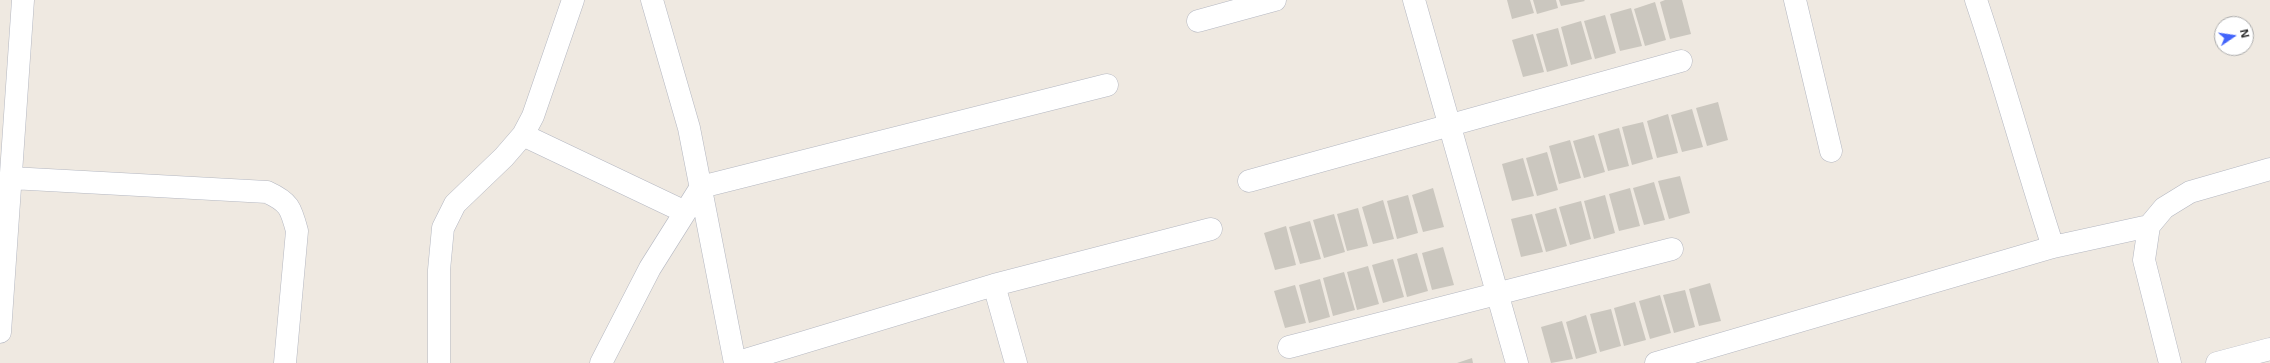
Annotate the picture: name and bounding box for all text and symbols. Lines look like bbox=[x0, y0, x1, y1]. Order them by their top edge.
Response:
north arrow bbox=[2214, 16, 2254, 56]
text: N bbox=[2237, 27, 2254, 39]

